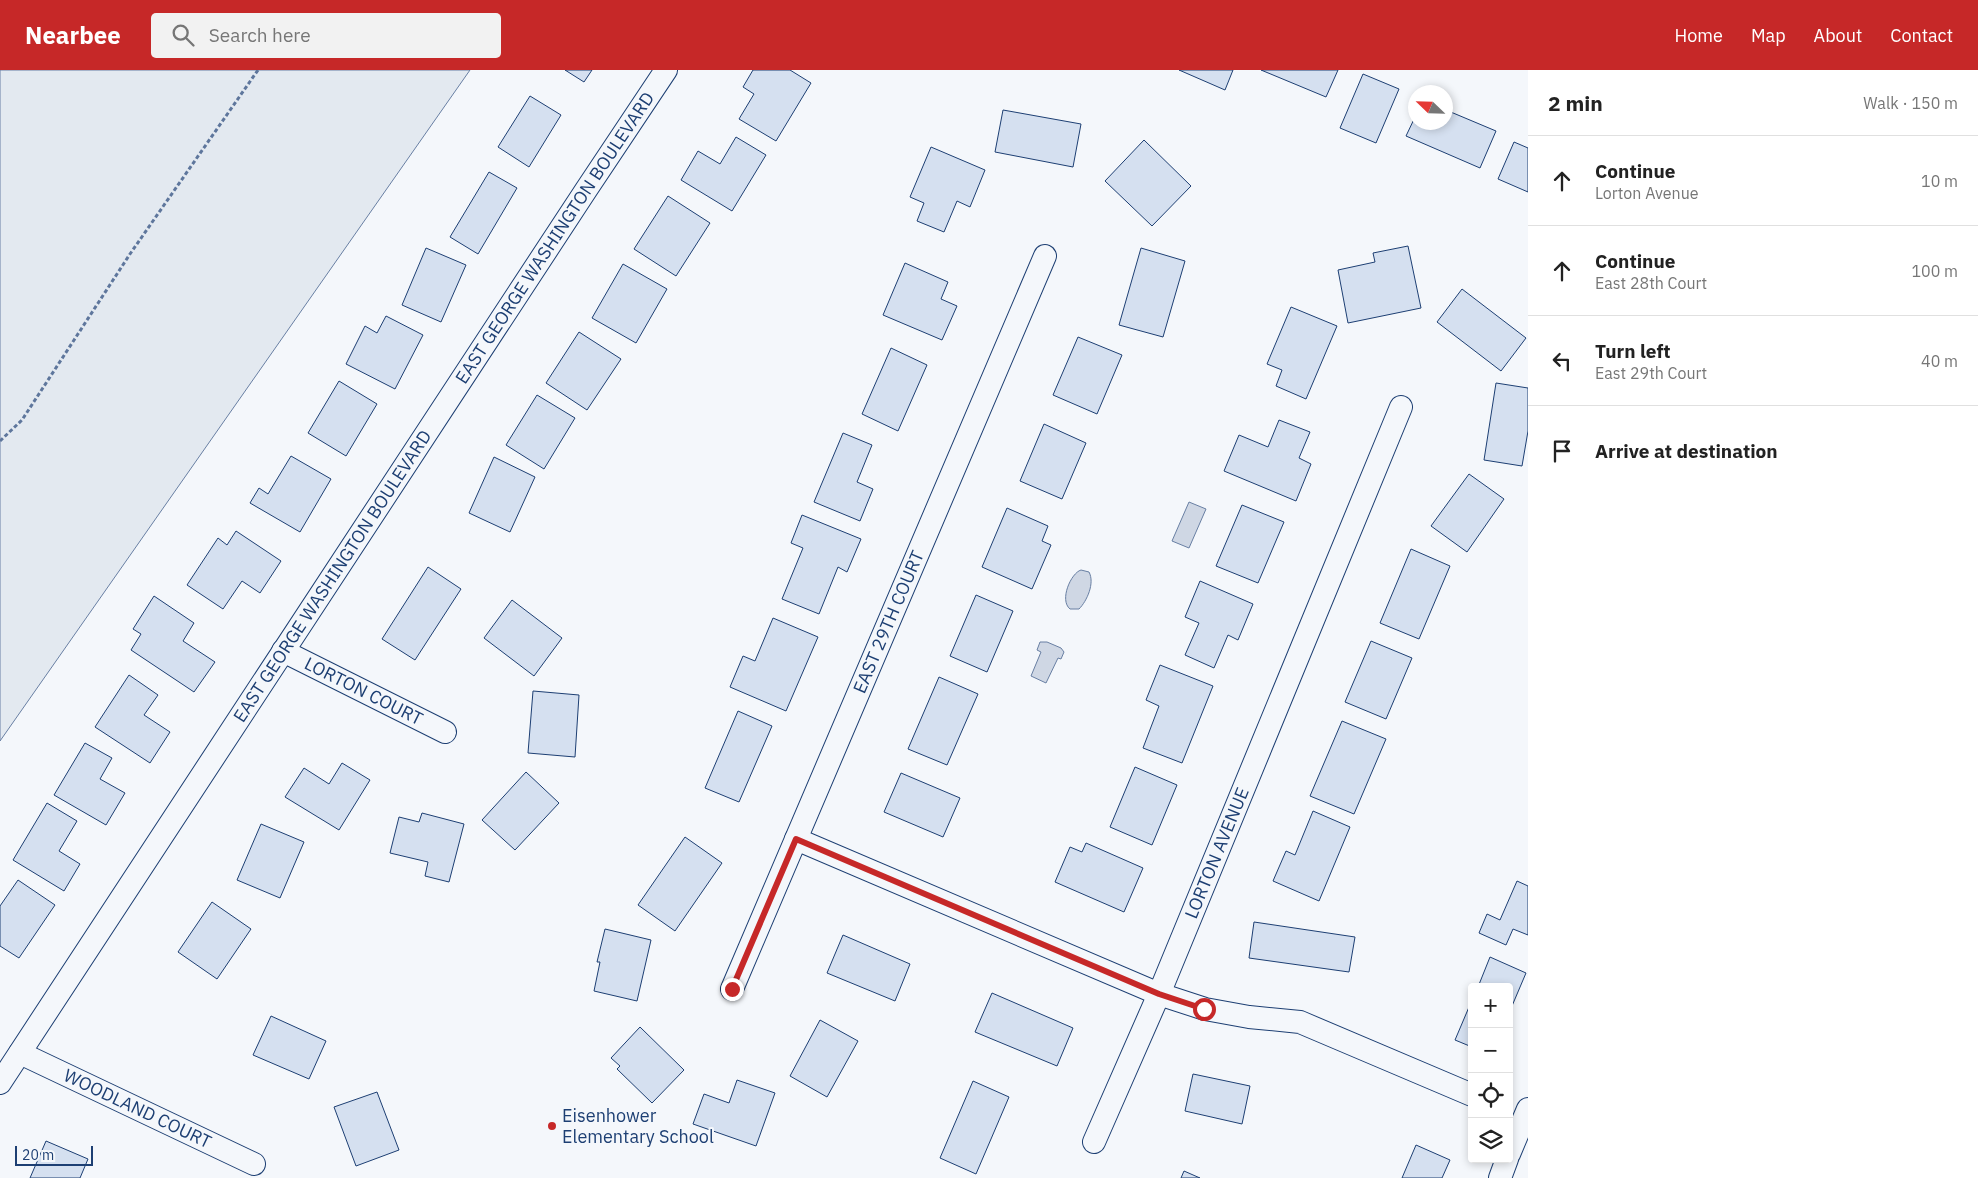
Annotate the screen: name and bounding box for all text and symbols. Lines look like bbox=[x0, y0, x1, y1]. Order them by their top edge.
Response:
search box bbox=[151, 13, 501, 58]
text: Nearbee bbox=[25, 19, 121, 51]
icon: search bbox=[169, 21, 197, 49]
text: Search here bbox=[209, 23, 311, 47]
text: Home bbox=[1675, 24, 1723, 47]
text: Map bbox=[1751, 24, 1786, 47]
text: About bbox=[1814, 24, 1862, 47]
text: Contact bbox=[1890, 24, 1953, 47]
north arrow bbox=[1408, 85, 1453, 130]
street label: EAST GEORGE WASHINGTON BOULEVARD bbox=[450, 87, 659, 388]
text: 2 min bbox=[1548, 89, 1603, 117]
text: Walk · 150 m bbox=[1863, 93, 1958, 113]
text: Continue bbox=[1595, 159, 1675, 183]
icon: ahead bbox=[1548, 167, 1576, 195]
text: 10 m bbox=[1921, 171, 1958, 191]
text: Lorton Avenue bbox=[1595, 183, 1699, 203]
text: Continue bbox=[1595, 249, 1675, 273]
icon: ahead bbox=[1548, 257, 1576, 285]
text: 100 m bbox=[1911, 261, 1958, 281]
text: East 28th Court bbox=[1595, 273, 1707, 293]
text: Turn left bbox=[1595, 339, 1671, 363]
icon: left bbox=[1548, 347, 1576, 375]
text: 40 m bbox=[1921, 351, 1958, 371]
text: East 29th Court bbox=[1595, 363, 1707, 383]
street label: EAST GEORGE WASHINGTON BOULEVARD bbox=[228, 426, 436, 727]
icon: arrive bbox=[1548, 437, 1576, 465]
text: Arrive at destination bbox=[1595, 439, 1778, 463]
street label: EAST 29TH COURT bbox=[848, 547, 929, 697]
street label: LORTON COURT bbox=[301, 652, 427, 730]
street label: LORTON AVENUE bbox=[1179, 784, 1254, 922]
route end bbox=[721, 978, 744, 1001]
map controls bbox=[1468, 983, 1513, 1163]
button: + bbox=[1468, 983, 1513, 1028]
route start bbox=[1193, 998, 1216, 1021]
button: − bbox=[1468, 1028, 1513, 1073]
street label: WOODLAND COURT bbox=[60, 1063, 215, 1153]
button: locate bbox=[1468, 1073, 1513, 1118]
place label: Eisenhower Elementary School bbox=[562, 1104, 714, 1148]
button: layers bbox=[1468, 1118, 1513, 1163]
marker: Eisenhower Elementary School bbox=[546, 1120, 558, 1132]
scale bar bbox=[15, 1143, 92, 1166]
text: 20 m bbox=[22, 1146, 54, 1164]

